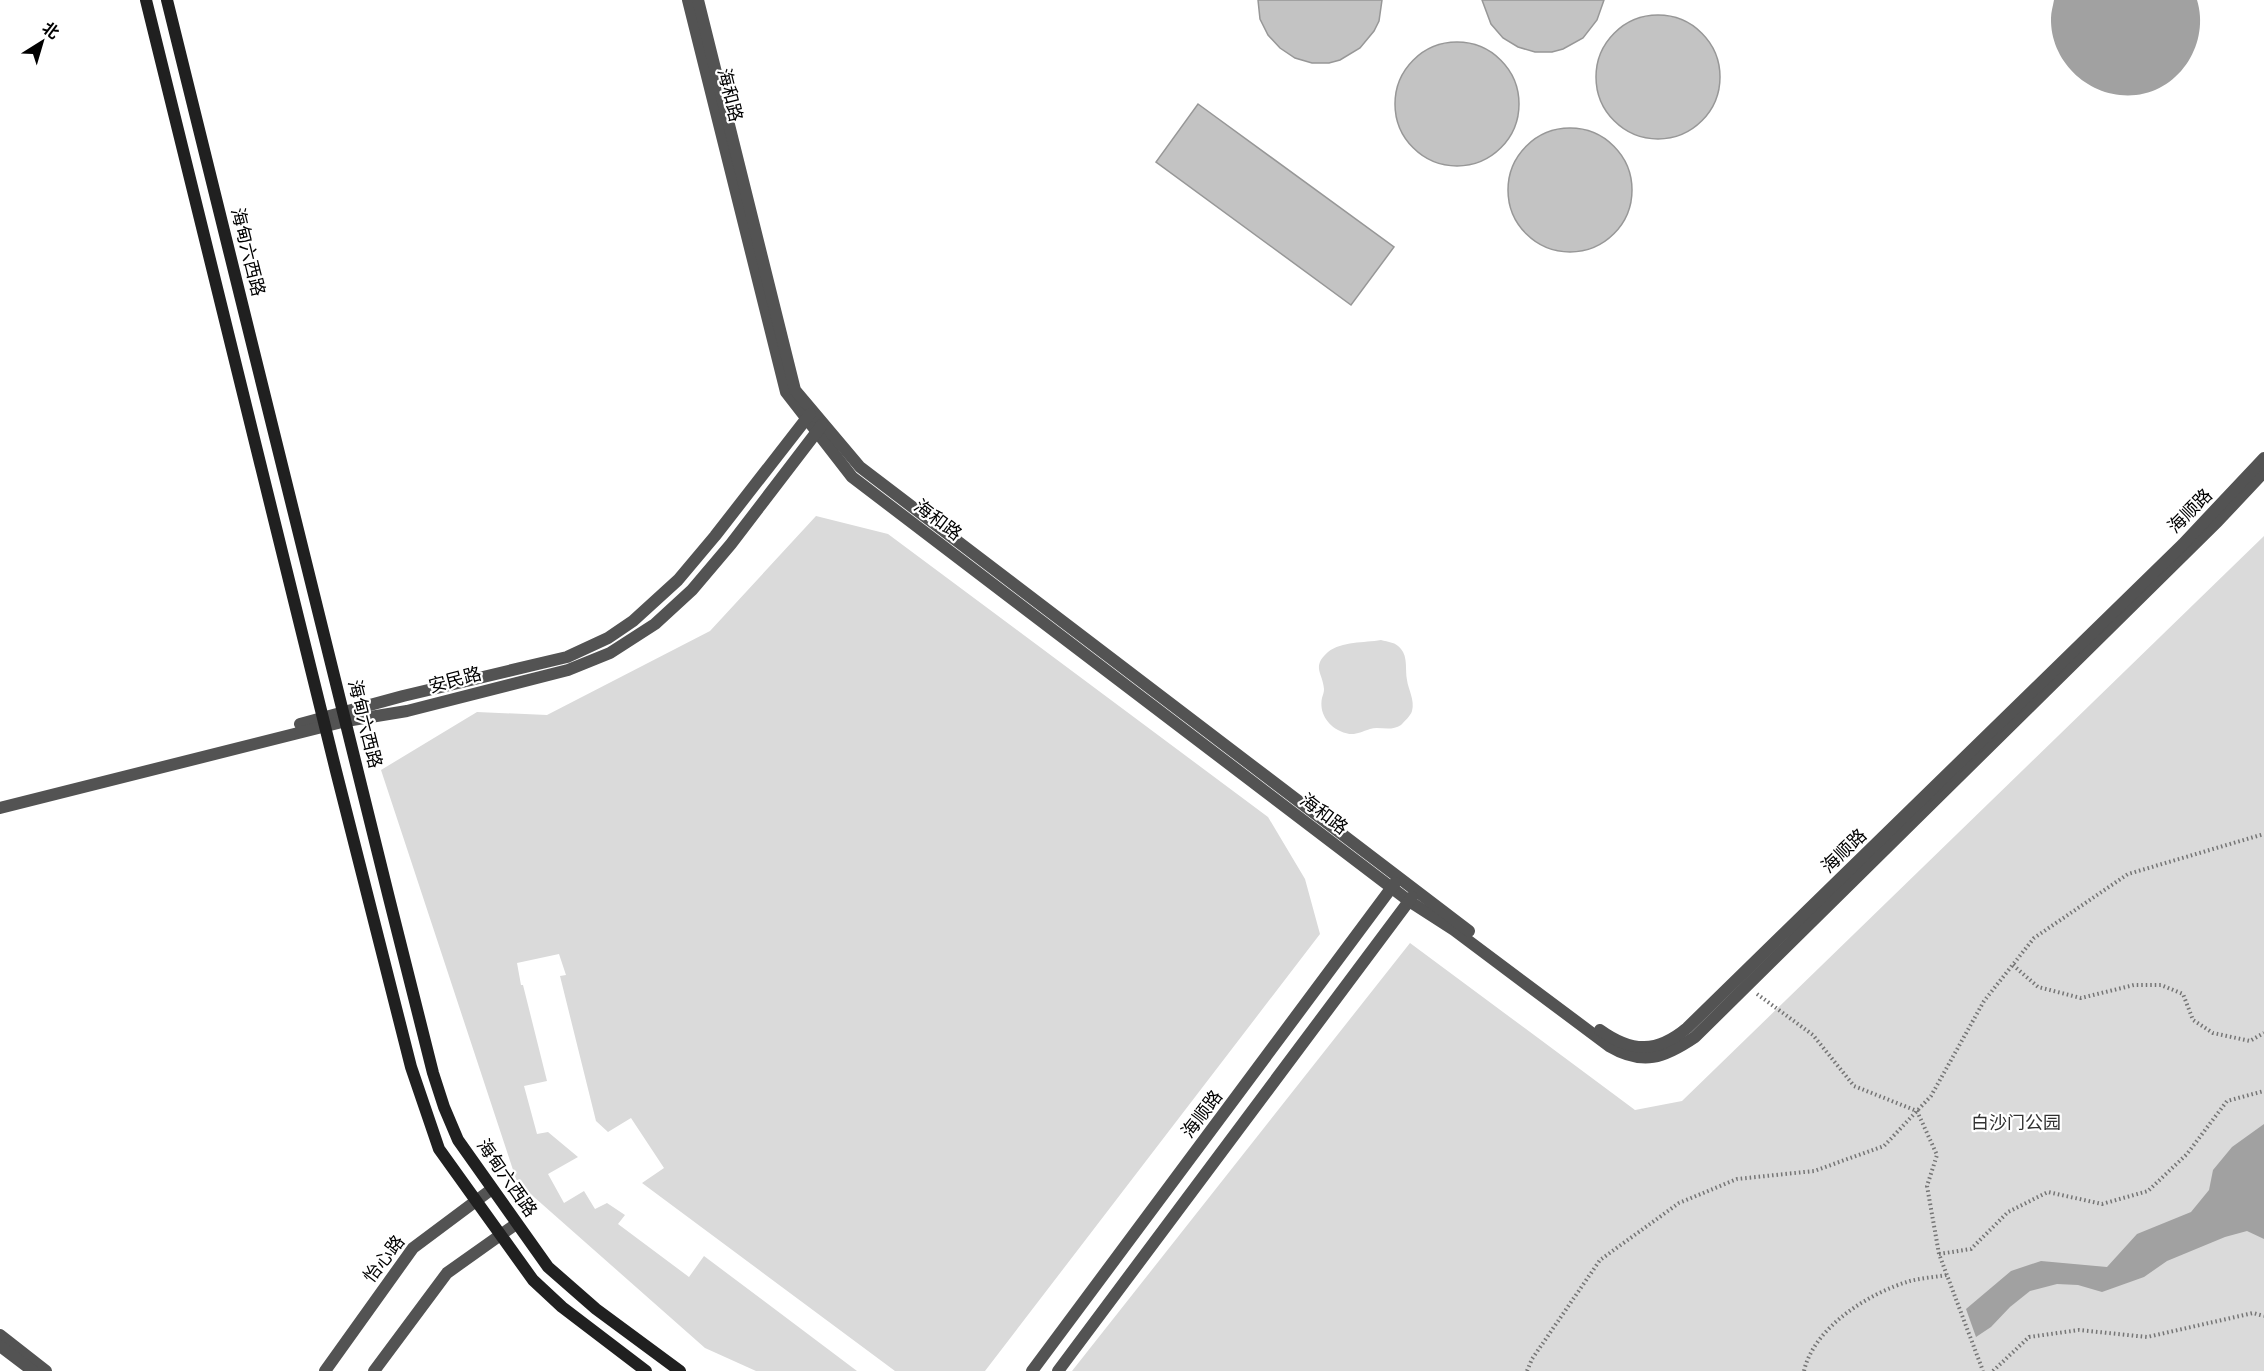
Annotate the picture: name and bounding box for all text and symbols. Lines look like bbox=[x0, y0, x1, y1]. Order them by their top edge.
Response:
north arrow bbox=[12, 12, 72, 72]
text: 北 bbox=[39, 18, 63, 43]
street label: 海和路 bbox=[713, 66, 747, 124]
street label: 海甸六西路 bbox=[226, 206, 270, 298]
street label: 海顺路 bbox=[2163, 484, 2217, 538]
street label: 海和路 bbox=[910, 495, 966, 545]
street label: 安民路 bbox=[426, 662, 484, 698]
street label: 海甸六西路 bbox=[343, 678, 387, 770]
street label: 海和路 bbox=[1296, 789, 1352, 839]
street label: 海顺路 bbox=[1817, 824, 1871, 878]
street label: 海顺路 bbox=[1177, 1086, 1227, 1142]
park label: 白沙门公园 bbox=[1971, 1112, 2061, 1134]
street label: 海甸六西路 bbox=[472, 1135, 542, 1221]
street label: 怡心路 bbox=[359, 1231, 409, 1287]

